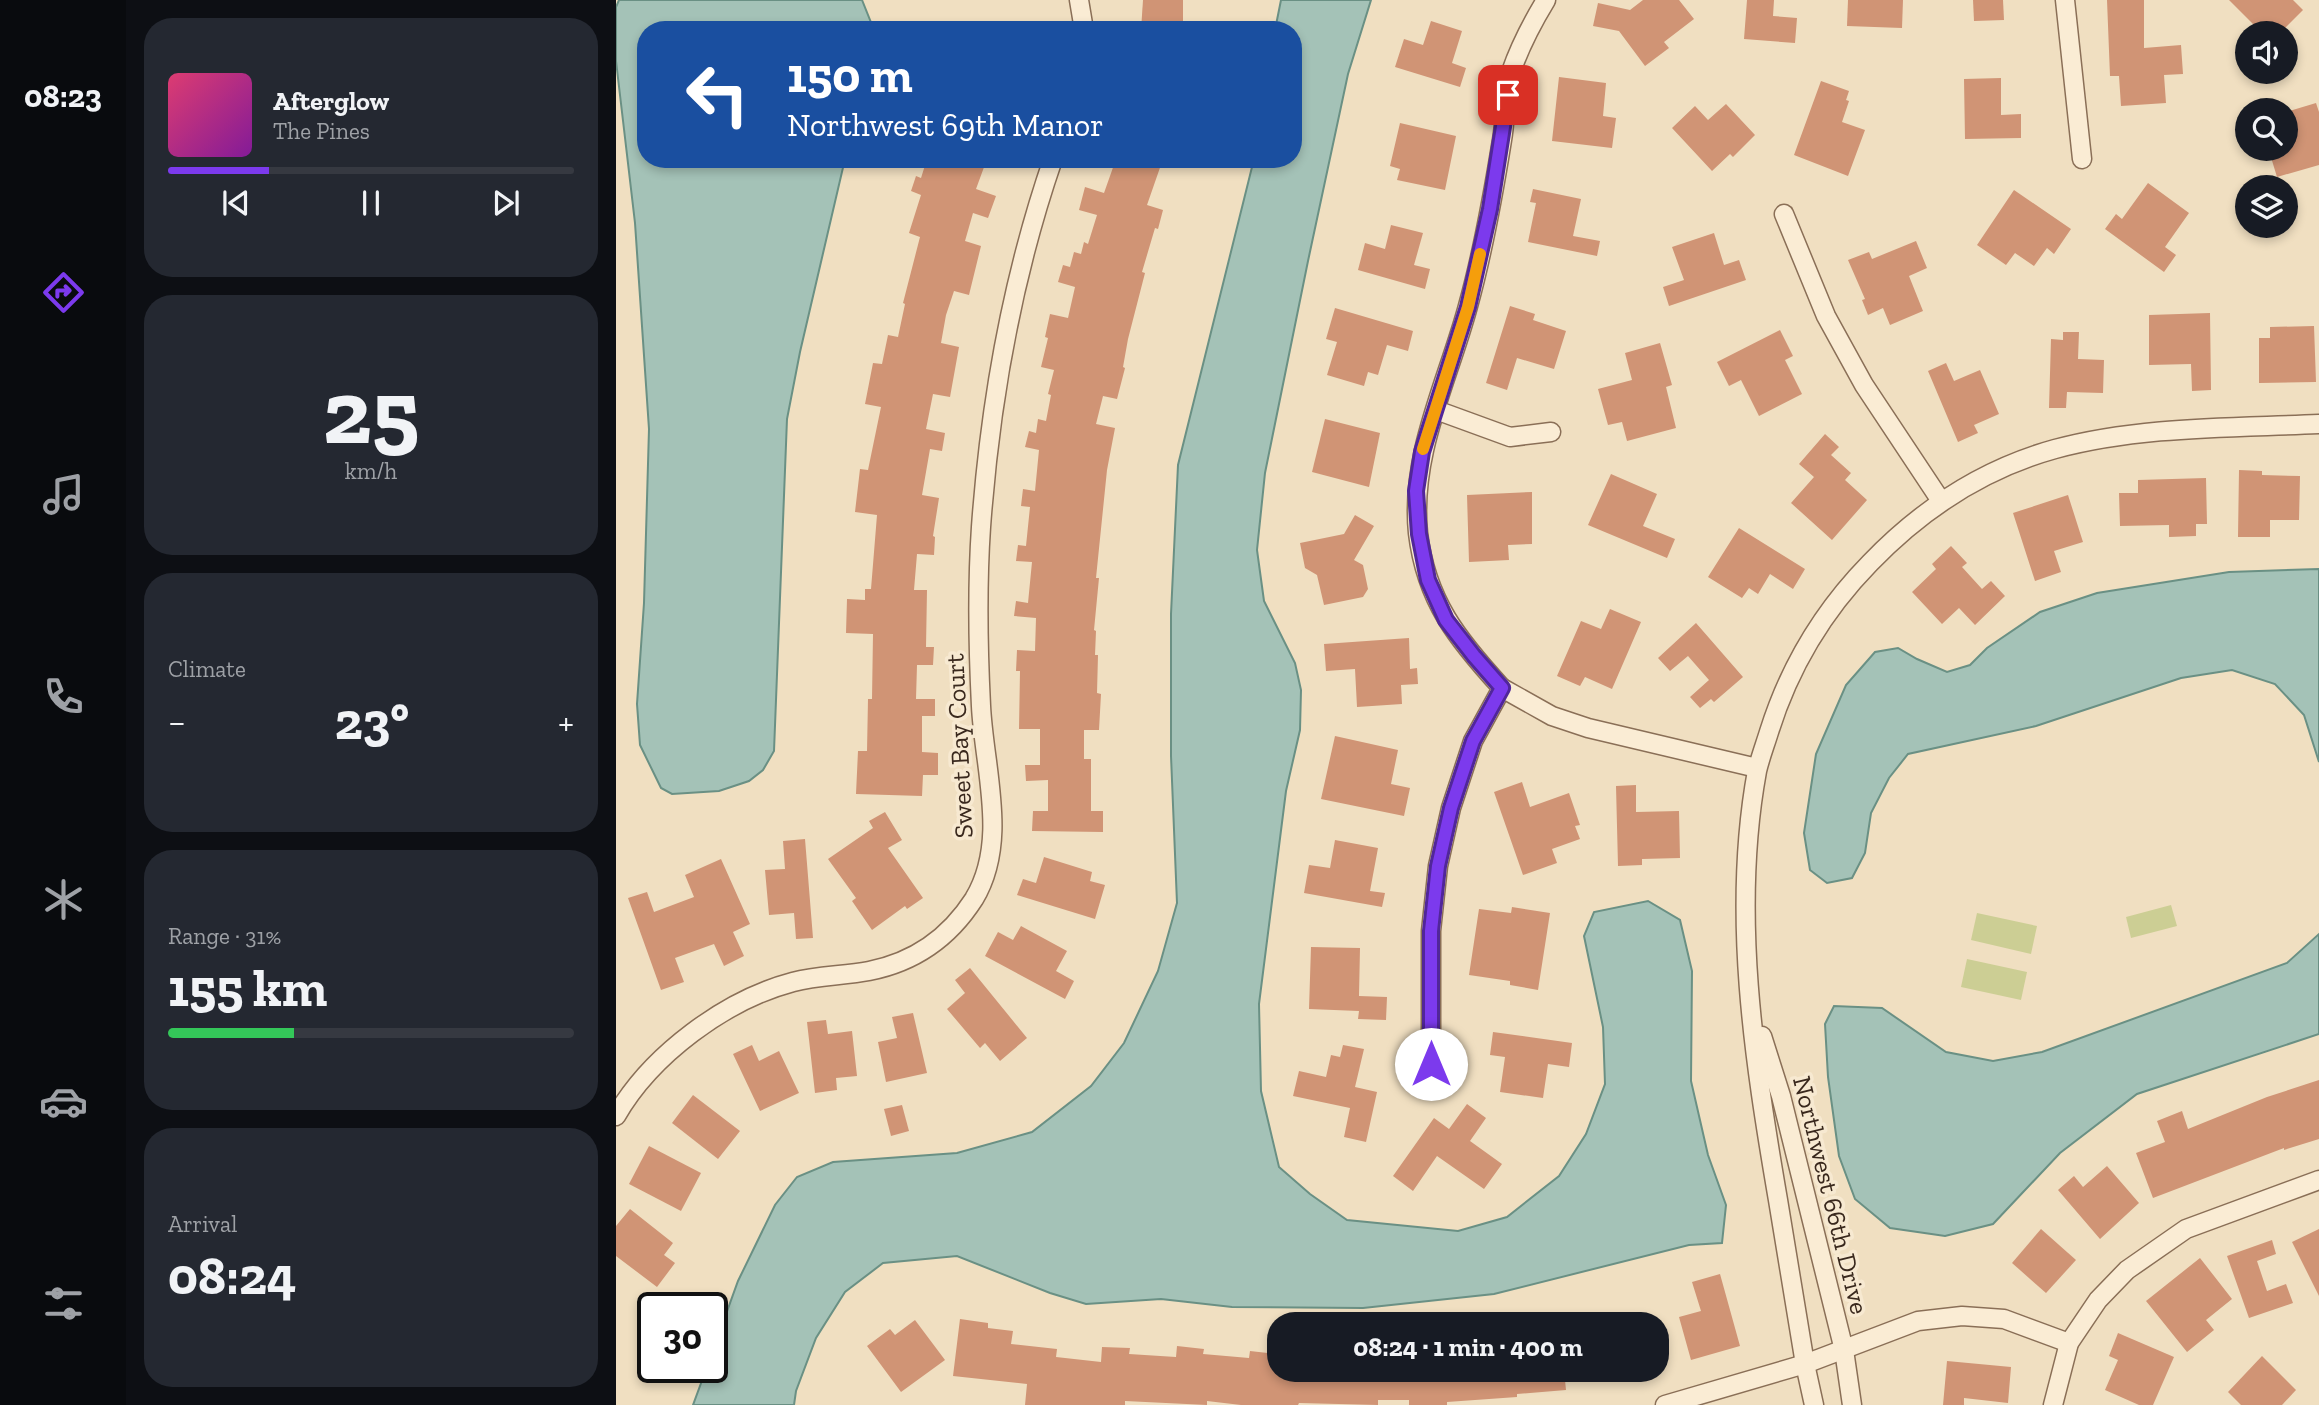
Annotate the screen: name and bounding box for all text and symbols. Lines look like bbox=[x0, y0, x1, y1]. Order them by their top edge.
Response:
map controls bbox=[2235, 21, 2298, 238]
button: sound bbox=[2235, 21, 2298, 84]
text: 150 m bbox=[787, 46, 913, 105]
icon: left bbox=[672, 49, 763, 140]
pin bbox=[1478, 65, 1538, 125]
icon: arrive bbox=[1489, 76, 1527, 114]
text: 08:23 bbox=[24, 77, 102, 115]
text: Afterglow bbox=[273, 85, 389, 117]
button: search bbox=[2235, 98, 2298, 161]
text: Northwest 69th Manor bbox=[787, 106, 1104, 144]
text: The Pines bbox=[273, 117, 370, 145]
button: layers bbox=[2235, 175, 2298, 238]
icon: previous bbox=[217, 184, 255, 222]
icon: pause bbox=[352, 184, 390, 222]
icon: next bbox=[487, 184, 525, 222]
icon: directions bbox=[39, 268, 88, 317]
text: 25 bbox=[323, 357, 419, 466]
text: km/h bbox=[345, 457, 397, 485]
icon: music bbox=[39, 470, 88, 519]
street label: Sweet Bay Court bbox=[938, 652, 980, 839]
text: Climate bbox=[168, 655, 246, 683]
icon: phone bbox=[39, 672, 88, 721]
text: 23° bbox=[335, 690, 409, 752]
text: − bbox=[168, 699, 186, 745]
text: + bbox=[558, 699, 574, 745]
icon: climate bbox=[39, 875, 88, 924]
text: Range · 31% bbox=[168, 922, 281, 950]
text: 155 km bbox=[168, 957, 327, 1019]
position arrow bbox=[1394, 1027, 1468, 1101]
street label: Northwest 66th Drive bbox=[1786, 1073, 1876, 1317]
icon: car bbox=[39, 1077, 88, 1126]
text: Arrival bbox=[168, 1210, 237, 1238]
text: 08:24 bbox=[168, 1245, 296, 1307]
icon: filters bbox=[39, 1279, 88, 1328]
speed limit sign: 30 bbox=[637, 1292, 728, 1383]
text: 08:24 · 1 min · 400 m bbox=[1353, 1331, 1583, 1363]

